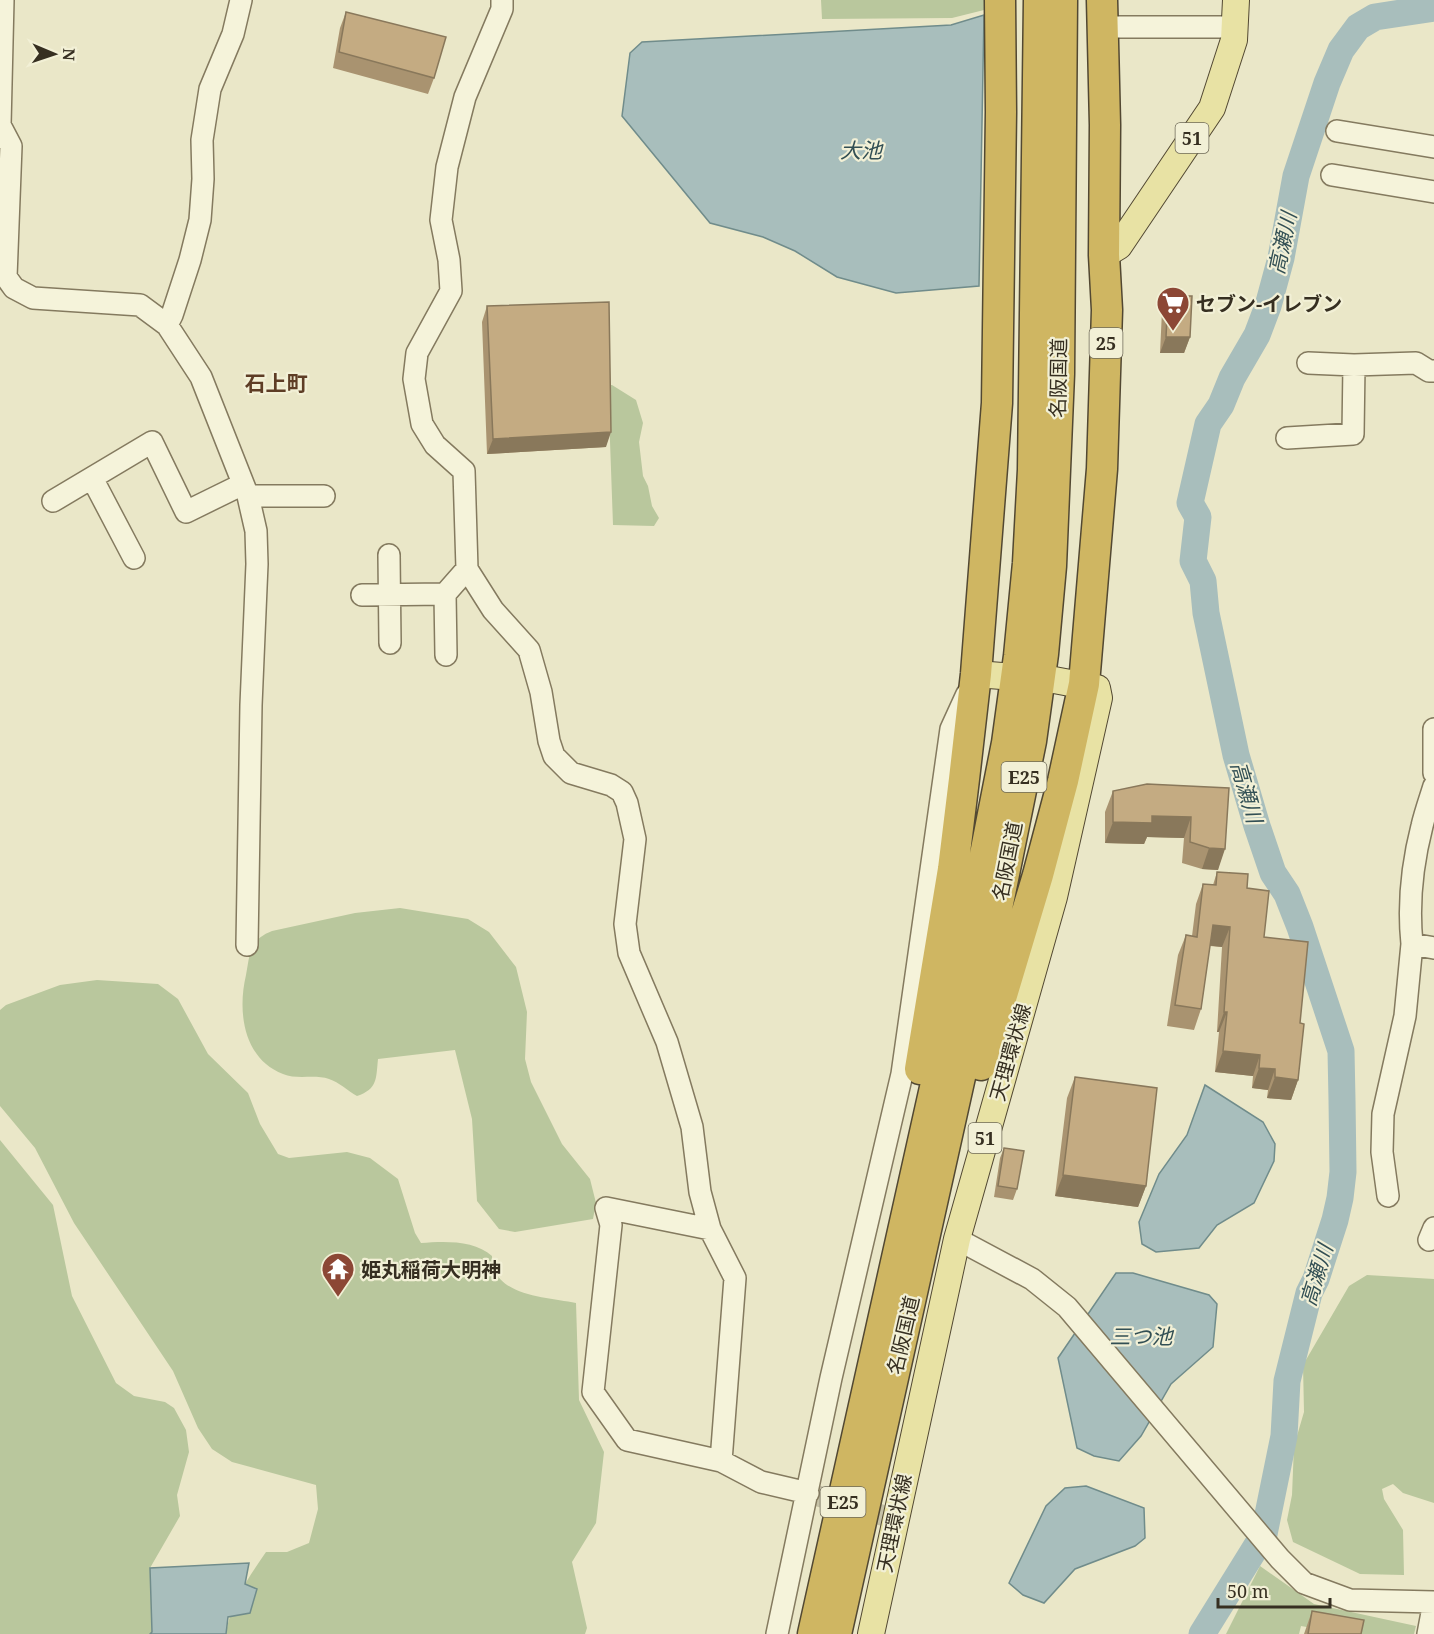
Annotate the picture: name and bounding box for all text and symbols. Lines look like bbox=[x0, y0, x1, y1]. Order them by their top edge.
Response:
north arrow bbox=[24, 24, 84, 84]
text: N bbox=[58, 48, 80, 62]
road number: 51 bbox=[1176, 123, 1208, 153]
water label: 大池 bbox=[840, 136, 884, 164]
water label: 高瀬川 bbox=[1262, 207, 1303, 277]
supermarket icon: セブン-イレブン bbox=[1155, 285, 1191, 332]
place label: セブン-イレブン bbox=[1196, 290, 1342, 317]
road number: 25 bbox=[1090, 328, 1122, 358]
street label: 名阪国道 bbox=[1044, 338, 1072, 418]
district label: 石上町 bbox=[245, 369, 308, 397]
water label: 高瀬川 bbox=[1225, 758, 1270, 828]
road number: E25 bbox=[1002, 762, 1046, 792]
street label: 名阪国道 bbox=[986, 819, 1028, 903]
street label: 天理環状線 bbox=[983, 1000, 1037, 1104]
road number: 51 bbox=[968, 1123, 1002, 1153]
water label: 高瀬川 bbox=[1293, 1239, 1339, 1309]
temple icon: 姫丸稲荷大明神 bbox=[320, 1251, 356, 1298]
place label: 姫丸稲荷大明神 bbox=[361, 1256, 501, 1283]
street label: 名阪国道 bbox=[881, 1293, 925, 1377]
water label: 三つ池 bbox=[1110, 1322, 1174, 1350]
street label: 天理環状線 bbox=[870, 1471, 918, 1575]
road number: E25 bbox=[820, 1487, 866, 1517]
scale bar bbox=[1218, 1571, 1330, 1609]
text: 50 m bbox=[1227, 1579, 1269, 1603]

